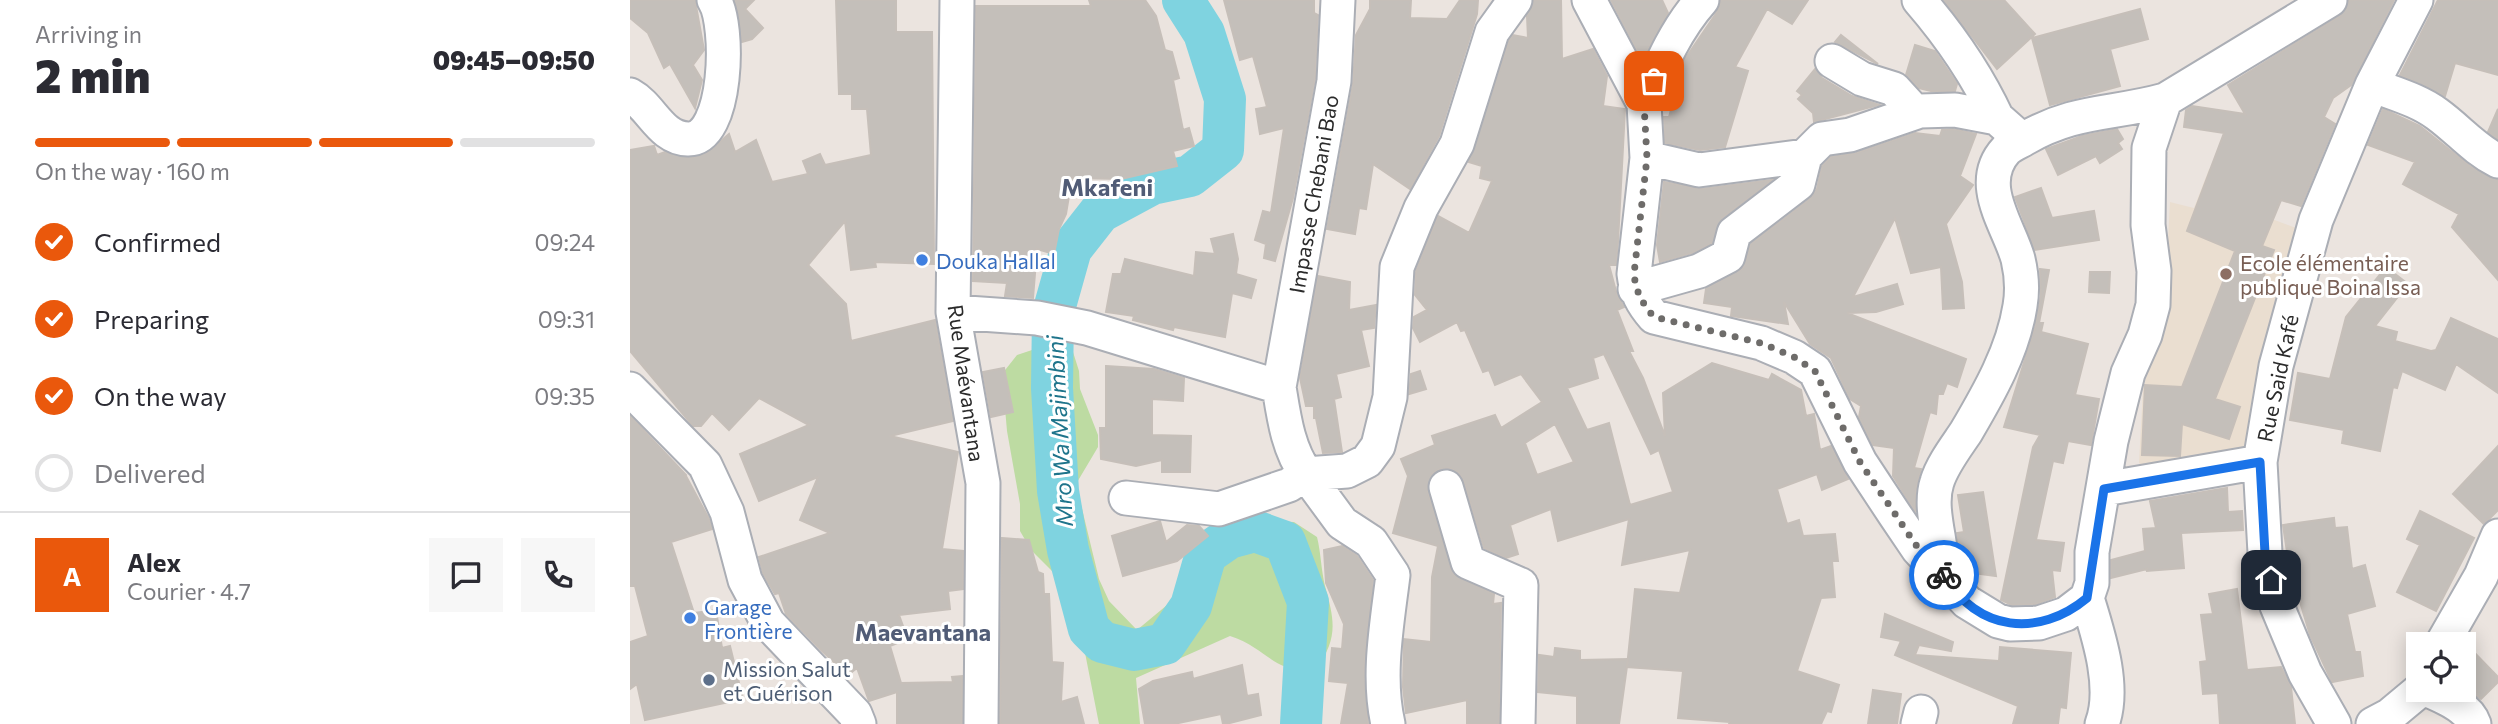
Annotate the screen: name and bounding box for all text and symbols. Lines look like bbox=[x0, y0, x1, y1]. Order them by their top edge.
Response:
text: Arriving in bbox=[35, 20, 142, 48]
text: 09:45–09:50 bbox=[433, 44, 595, 75]
text: 2 min bbox=[35, 46, 151, 102]
pin bbox=[1624, 51, 1684, 111]
icon: bag bbox=[1635, 62, 1673, 100]
street label: Impasse Chebani Bao bbox=[1283, 93, 1343, 295]
text: On the way · 160 m bbox=[35, 157, 230, 185]
district label: Mkafeni bbox=[1061, 172, 1153, 201]
icon: check bbox=[35, 223, 73, 261]
text: Confirmed bbox=[94, 226, 221, 257]
text: 09:24 bbox=[534, 228, 595, 256]
place label: Douka Hallal bbox=[936, 248, 1056, 273]
place label: Ecole élémentaire publique Boina Issa bbox=[2240, 250, 2421, 299]
marker: Douka Hallal bbox=[914, 252, 930, 268]
marker: Ecole élémentaire publique Boina Issa bbox=[2218, 266, 2234, 282]
icon: check bbox=[35, 300, 73, 338]
text: Preparing bbox=[94, 303, 209, 334]
street label: Rue Maévantana bbox=[944, 303, 990, 463]
text: 09:31 bbox=[538, 305, 595, 333]
street label: Rue Said Kafé bbox=[2251, 312, 2303, 444]
water label: Mro Wa Majimbini bbox=[1040, 333, 1078, 528]
icon: check bbox=[35, 377, 73, 415]
text: On the way bbox=[94, 380, 227, 411]
text: 09:35 bbox=[534, 382, 595, 410]
text: Delivered bbox=[94, 457, 205, 488]
button: chat bbox=[429, 538, 503, 612]
button: phone bbox=[521, 538, 595, 612]
courier bbox=[1909, 540, 1979, 610]
text: Alex bbox=[127, 546, 181, 577]
pin bbox=[2241, 550, 2301, 610]
icon: bike bbox=[1925, 556, 1963, 594]
text: A bbox=[63, 560, 81, 591]
icon: home bbox=[2252, 561, 2290, 599]
text: Courier · 4.7 bbox=[127, 577, 251, 605]
place label: Garage Frontière bbox=[704, 594, 793, 643]
marker: Garage Frontière bbox=[682, 610, 698, 626]
district label: Maevantana bbox=[855, 617, 991, 646]
map controls bbox=[2406, 632, 2476, 702]
button: locate bbox=[2406, 632, 2476, 702]
place label: Mission Salut et Guérison bbox=[723, 656, 851, 705]
marker: Mission Salut et Guérison bbox=[701, 672, 717, 688]

